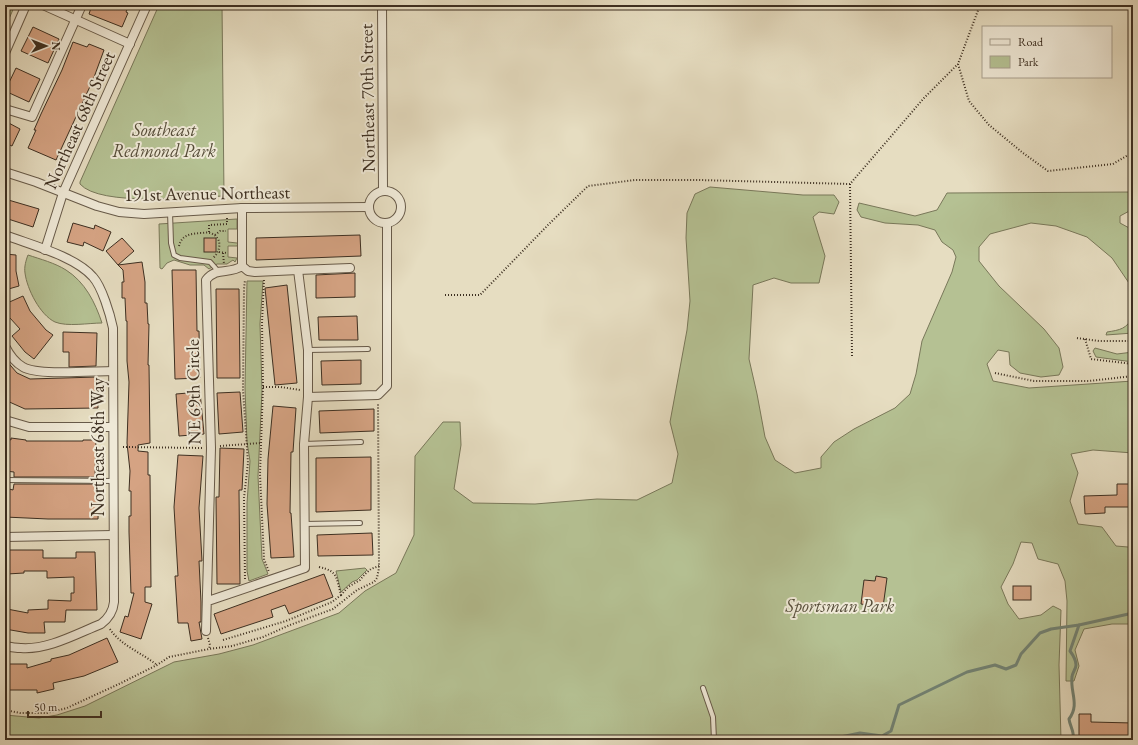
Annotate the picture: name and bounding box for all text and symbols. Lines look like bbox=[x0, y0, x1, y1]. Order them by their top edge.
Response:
street label: Northeast 70th Street bbox=[354, 23, 380, 173]
north arrow bbox=[26, 26, 66, 66]
legend bbox=[982, 26, 1112, 78]
text: Road bbox=[1018, 34, 1044, 50]
street label: Northeast 68th Street bbox=[39, 48, 119, 192]
text: Park bbox=[1018, 54, 1039, 70]
park label: Southeast Redmond Park bbox=[112, 118, 216, 162]
street label: 191st Avenue Northeast bbox=[124, 180, 291, 206]
street label: NE 69th Circle bbox=[181, 339, 205, 445]
street label: Northeast 68th Way bbox=[86, 378, 109, 516]
park label: Sportsman Park bbox=[785, 594, 894, 618]
scale bar bbox=[28, 693, 101, 719]
text: 50 m bbox=[34, 699, 58, 715]

